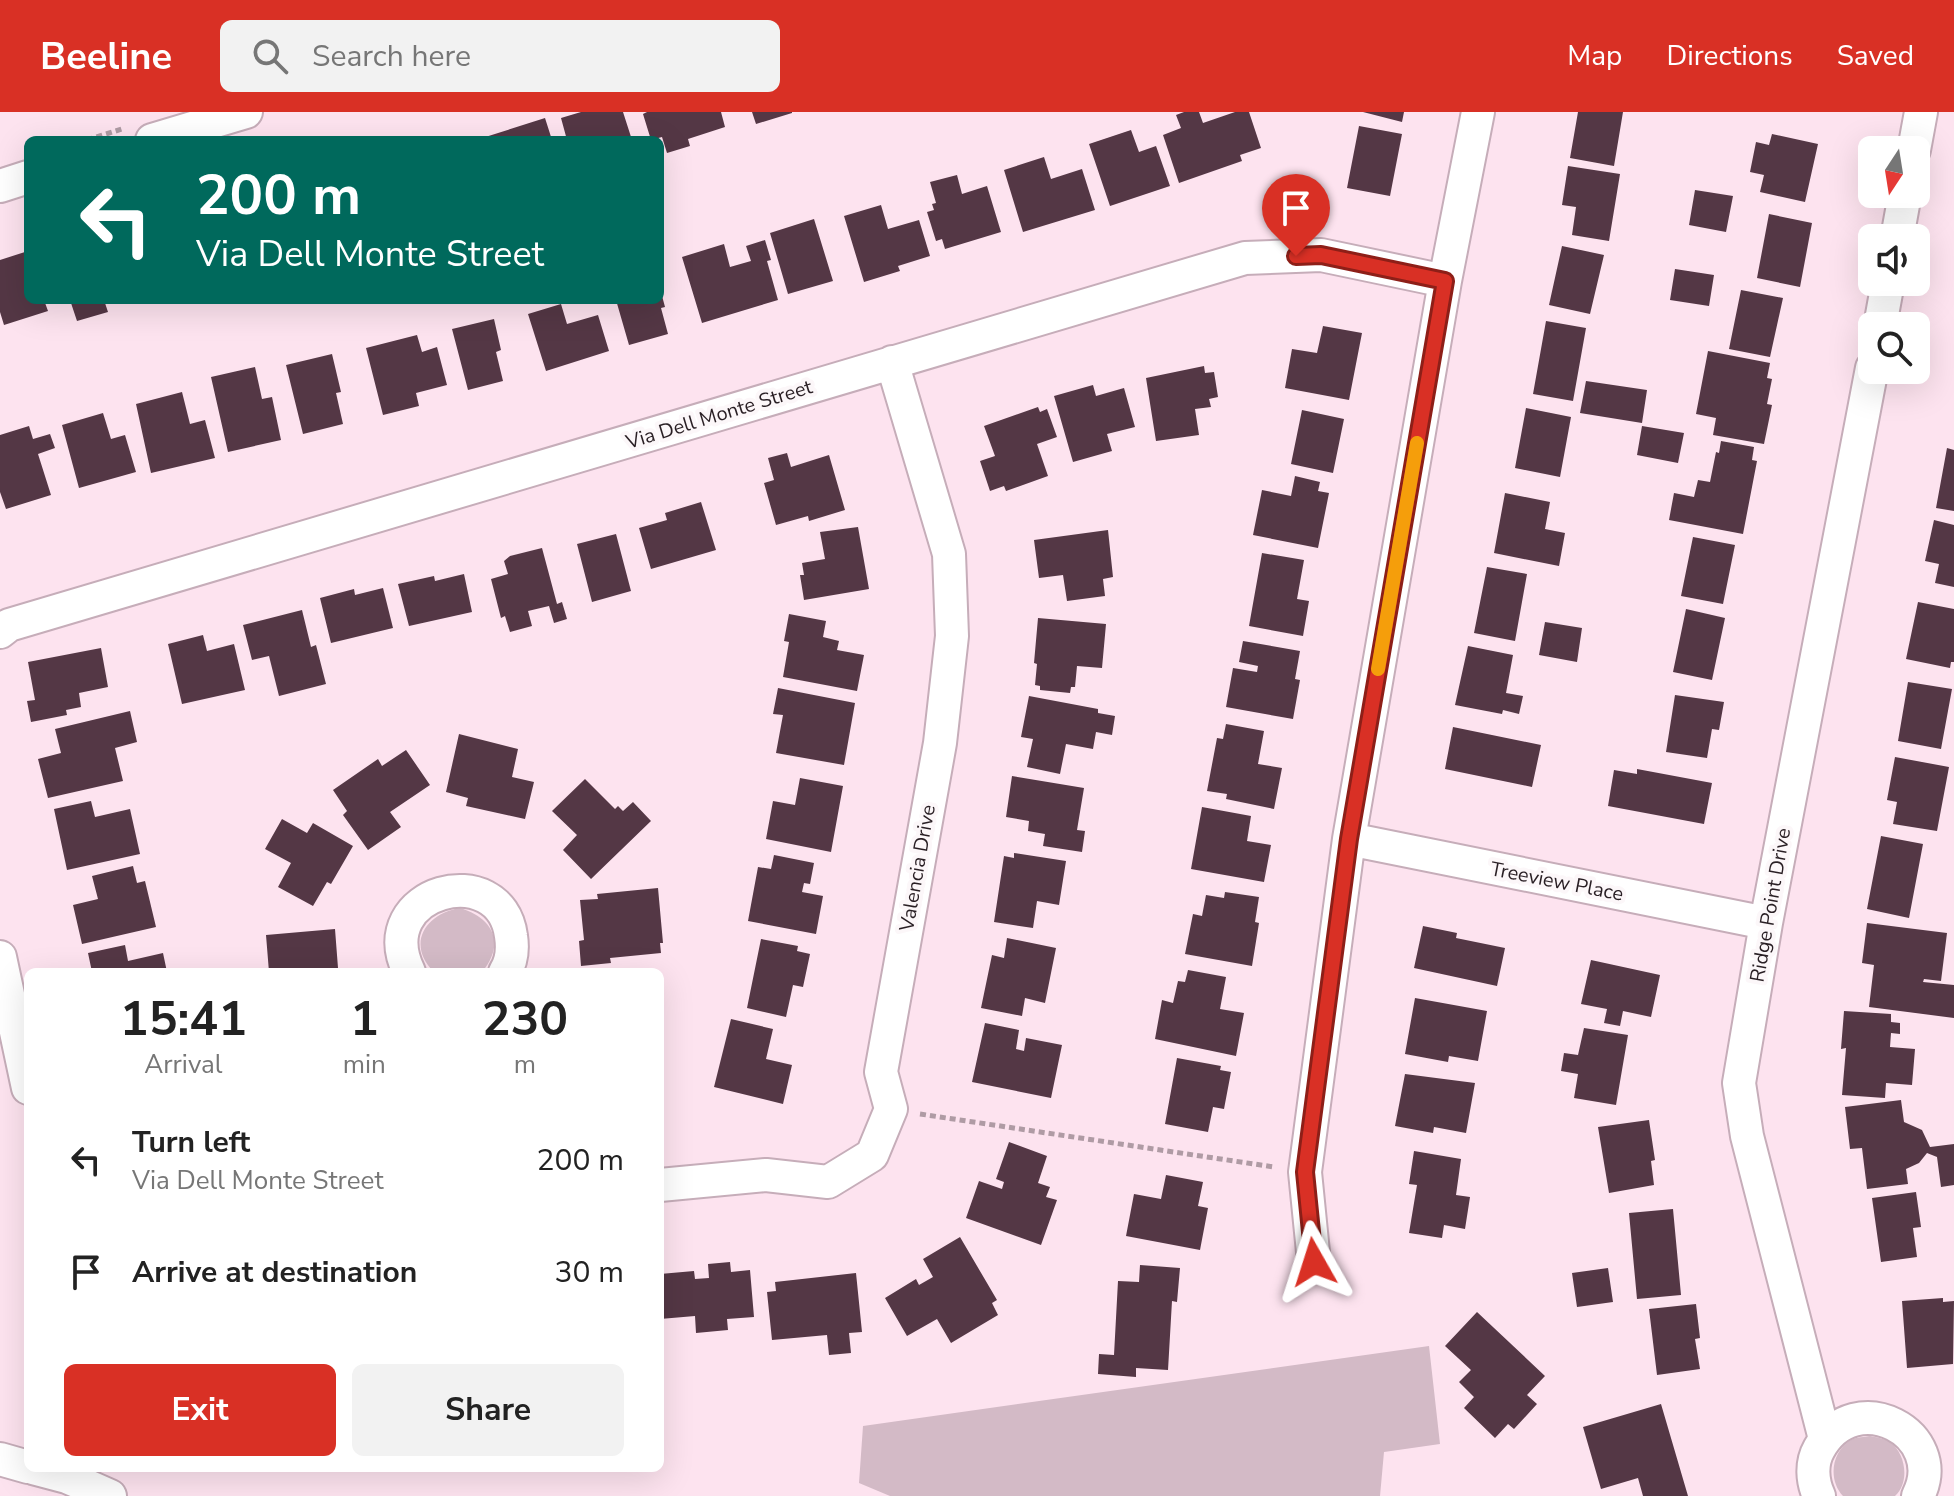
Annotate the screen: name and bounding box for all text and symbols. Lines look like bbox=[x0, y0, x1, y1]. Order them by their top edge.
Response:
search box bbox=[220, 20, 780, 92]
text: Beeline bbox=[40, 31, 172, 82]
icon: search bbox=[248, 34, 292, 78]
text: Search here bbox=[312, 36, 471, 77]
text: Map bbox=[1567, 37, 1622, 75]
text: Directions bbox=[1666, 37, 1793, 75]
text: Saved bbox=[1837, 37, 1914, 75]
north arrow bbox=[1858, 136, 1930, 208]
map controls bbox=[1858, 136, 1930, 384]
text: 200 m bbox=[196, 157, 361, 234]
icon: left bbox=[64, 168, 168, 272]
pin bbox=[1262, 174, 1330, 256]
icon: arrive bbox=[1274, 186, 1318, 230]
button: sound bbox=[1858, 224, 1930, 296]
text: Via Dell Monte Street bbox=[196, 230, 544, 279]
button: search bbox=[1858, 312, 1930, 384]
street label: Via Dell Monte Street bbox=[622, 373, 817, 456]
street label: Valencia Drive bbox=[893, 803, 942, 935]
street label: Ridge Point Drive bbox=[1744, 826, 1797, 984]
street label: Treeview Place bbox=[1488, 855, 1626, 908]
text: 15:41 bbox=[120, 986, 247, 1052]
text: 1 bbox=[350, 986, 379, 1052]
text: 230 bbox=[482, 986, 568, 1052]
text: Arrival bbox=[144, 1047, 223, 1082]
text: min bbox=[343, 1047, 386, 1082]
text: m bbox=[514, 1047, 536, 1082]
text: Turn left bbox=[132, 1122, 250, 1163]
icon: left bbox=[64, 1138, 108, 1182]
text: 200 m bbox=[537, 1140, 624, 1181]
text: Via Dell Monte Street bbox=[132, 1163, 383, 1198]
position arrow bbox=[1272, 1220, 1356, 1304]
icon: arrive bbox=[64, 1250, 108, 1294]
text: Arrive at destination bbox=[132, 1252, 417, 1293]
text: 30 m bbox=[555, 1252, 624, 1293]
button: Exit bbox=[64, 1364, 336, 1456]
button: Share bbox=[352, 1364, 624, 1456]

